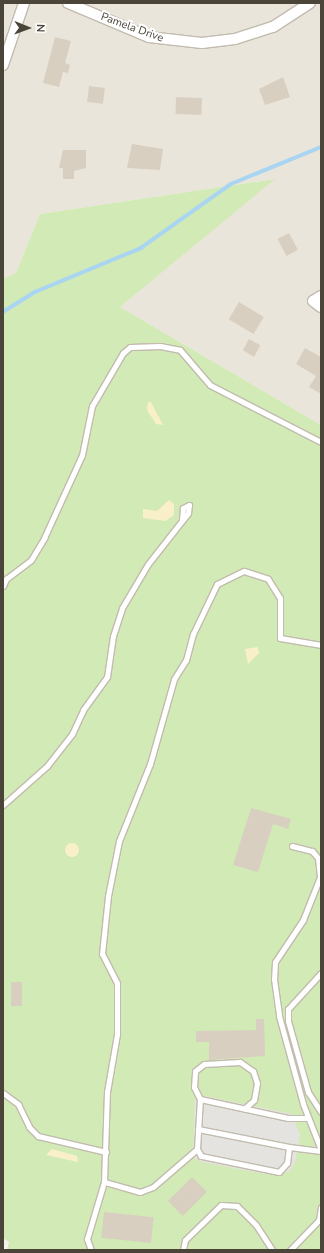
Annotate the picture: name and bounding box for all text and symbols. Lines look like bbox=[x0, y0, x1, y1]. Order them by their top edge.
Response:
north arrow bbox=[8, 8, 48, 48]
street label: Pamela Drive bbox=[99, 11, 165, 45]
text: N bbox=[33, 24, 48, 32]

